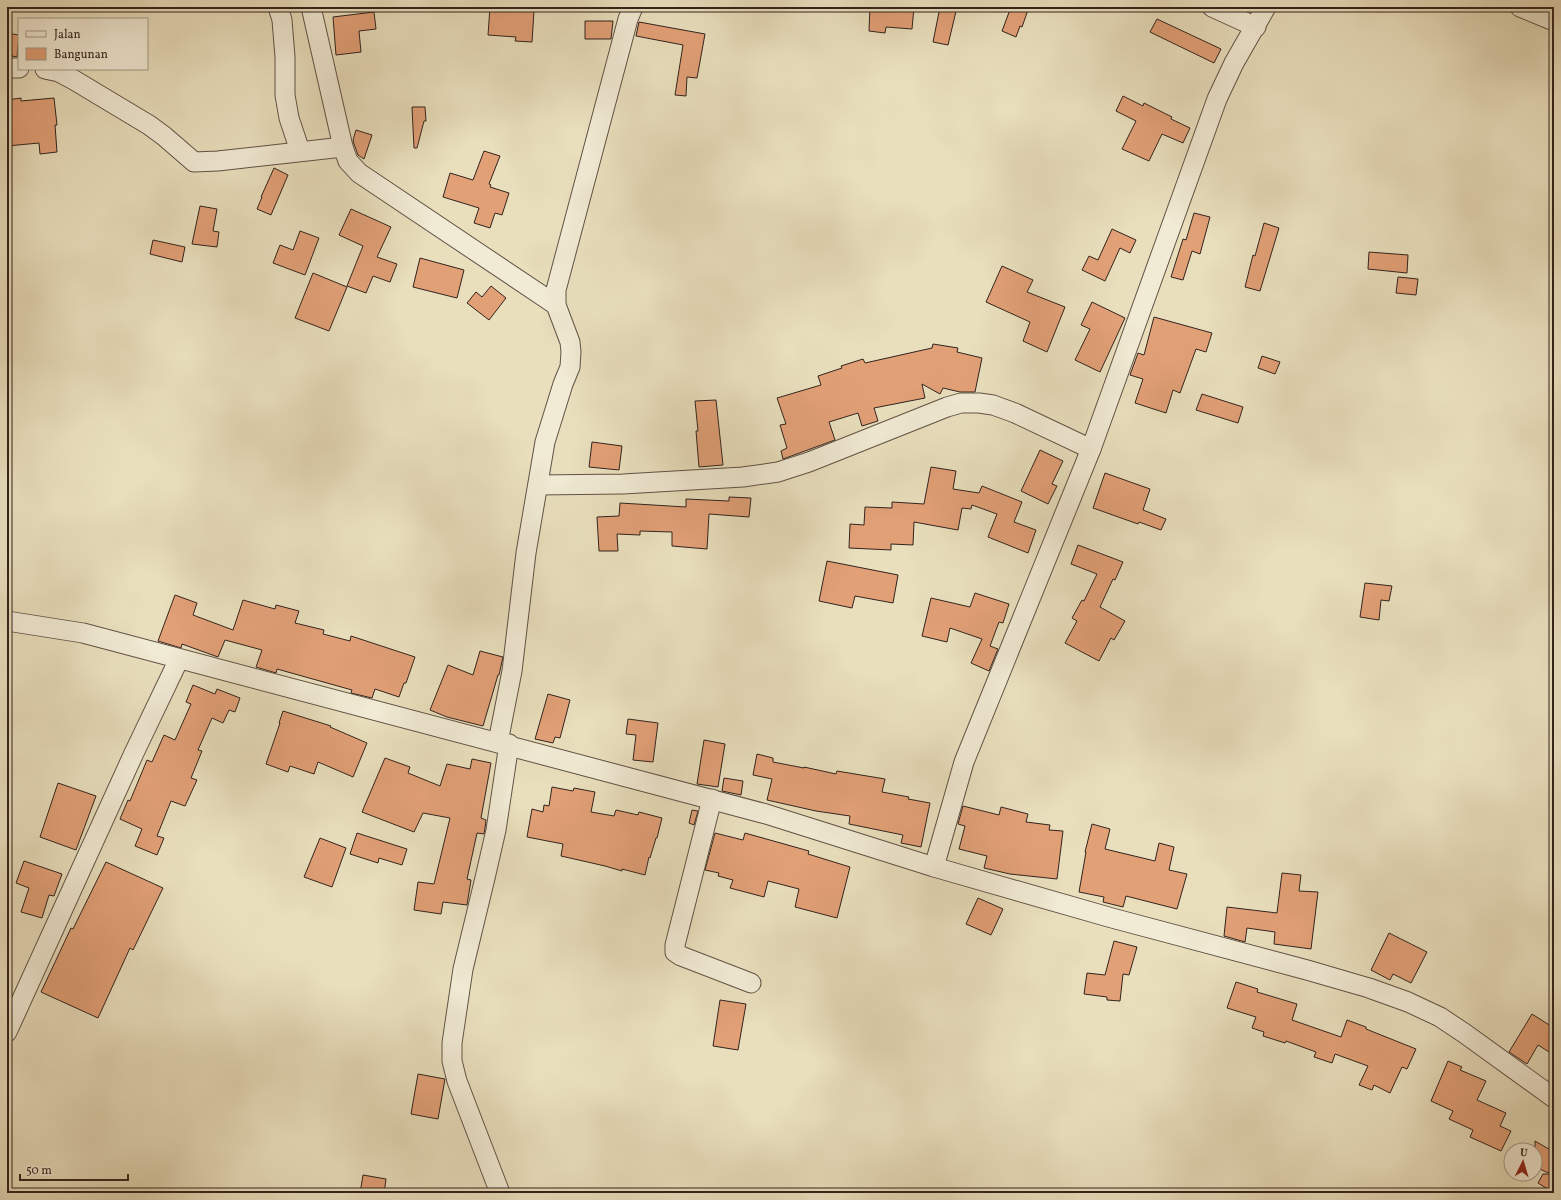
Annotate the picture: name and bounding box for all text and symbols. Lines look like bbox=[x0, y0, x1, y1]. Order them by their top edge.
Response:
legend bbox=[18, 18, 148, 70]
text: Jalan bbox=[54, 27, 81, 43]
text: Bangunan bbox=[54, 47, 108, 63]
north arrow bbox=[1503, 1142, 1543, 1182]
text: U bbox=[1519, 1146, 1529, 1161]
scale bar bbox=[20, 1156, 128, 1182]
text: 50 m bbox=[26, 1163, 52, 1179]

